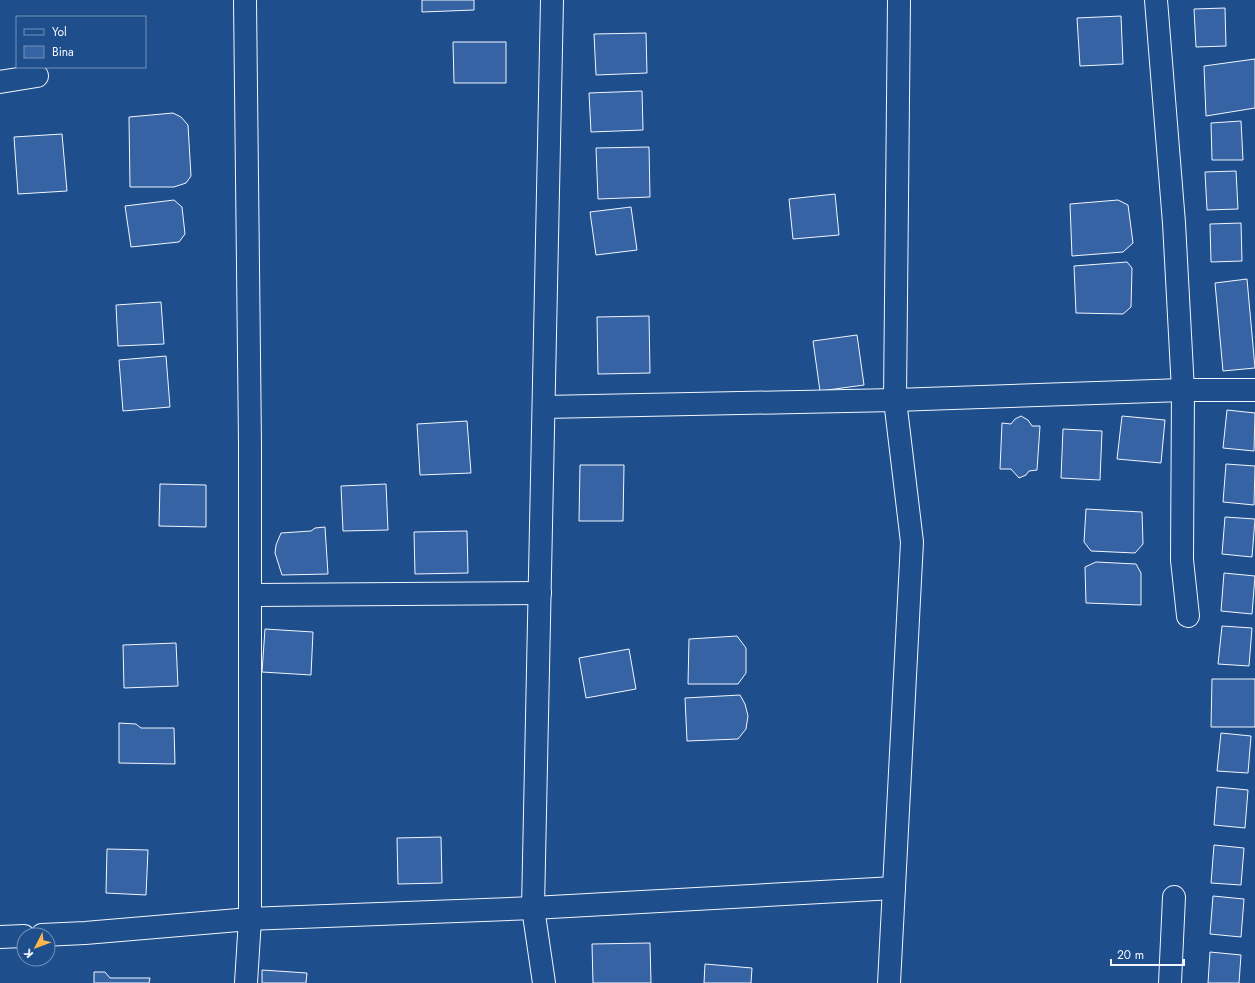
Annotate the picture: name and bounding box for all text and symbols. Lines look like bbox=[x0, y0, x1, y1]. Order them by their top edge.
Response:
legend bbox=[16, 16, 146, 68]
text: Yol bbox=[52, 23, 67, 41]
text: Bina bbox=[52, 43, 74, 61]
north arrow bbox=[16, 927, 56, 967]
scale bar bbox=[1111, 941, 1184, 967]
text: K bbox=[20, 945, 37, 962]
text: 20 m bbox=[1117, 946, 1144, 964]

